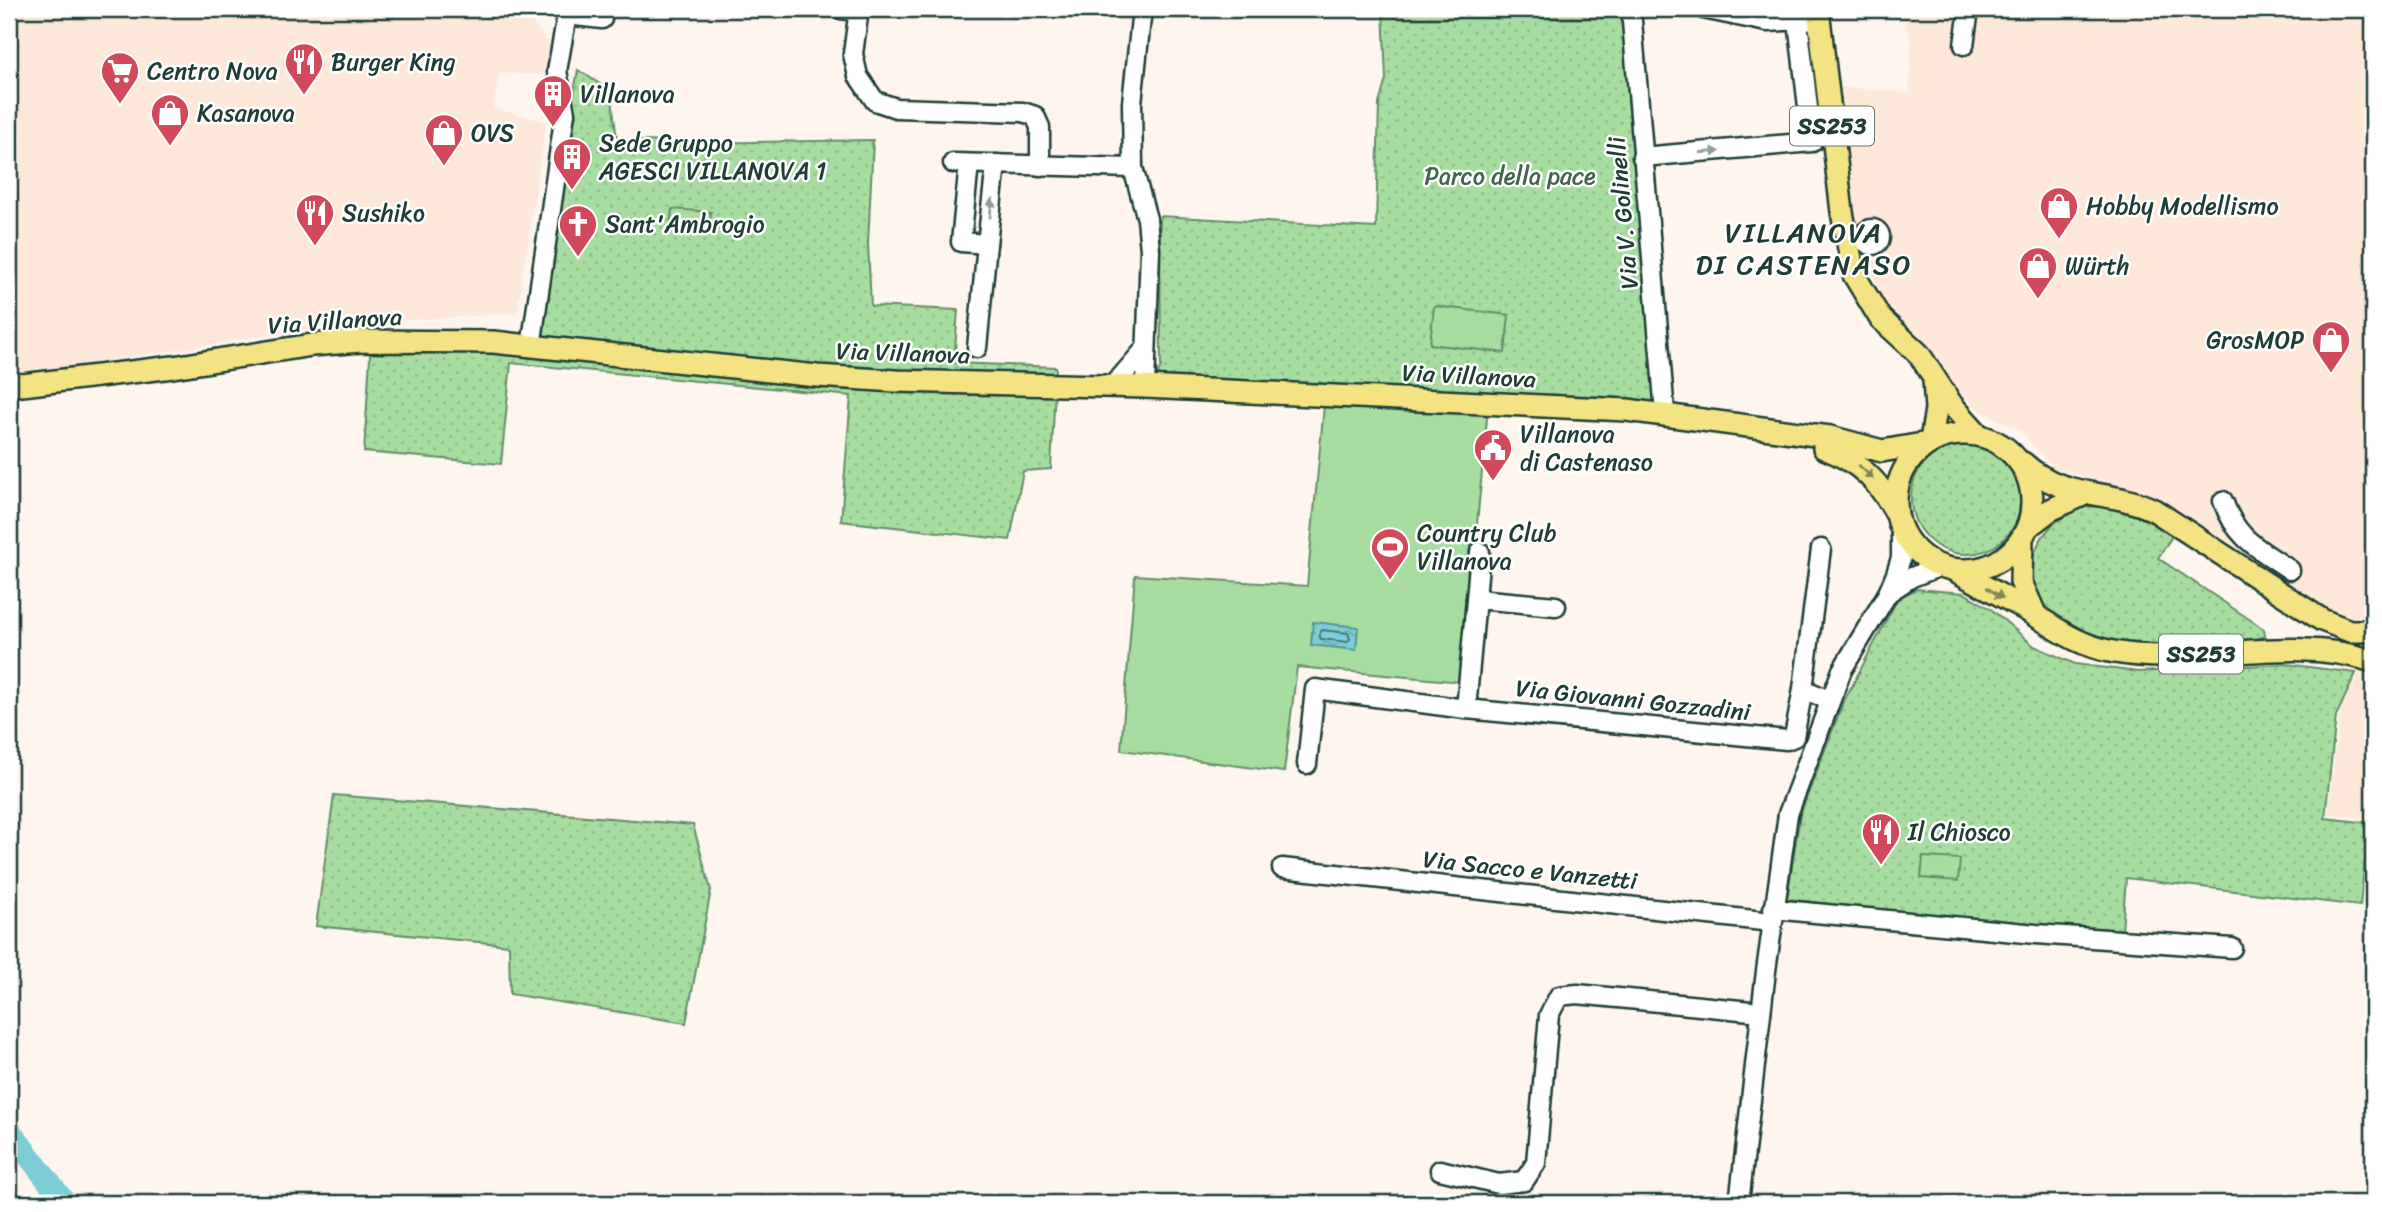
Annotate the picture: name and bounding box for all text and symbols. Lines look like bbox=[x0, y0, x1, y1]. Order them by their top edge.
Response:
restaurant icon: Burger King bbox=[283, 41, 325, 96]
place label: Burger King bbox=[331, 41, 456, 83]
supermarket icon: Centro Nova bbox=[99, 50, 141, 105]
place label: Centro Nova bbox=[147, 50, 278, 92]
building icon: Villanova bbox=[532, 73, 574, 128]
place label: Villanova bbox=[580, 73, 675, 115]
shop icon: Kasanova bbox=[149, 92, 191, 147]
place label: Kasanova bbox=[197, 92, 295, 134]
road number: SS253 bbox=[1790, 106, 1874, 146]
shop icon: OVS bbox=[423, 112, 465, 167]
place label: OVS bbox=[471, 112, 514, 154]
place label: Sede Gruppo AGESCI VILLANOVA 1 bbox=[598, 122, 826, 192]
street label: Via V. Golinelli bbox=[1595, 135, 1651, 291]
building icon: Sede Gruppo AGESCI VILLANOVA 1 bbox=[551, 136, 593, 191]
one-way arrow bbox=[1699, 147, 1721, 158]
park label: Parco della pace bbox=[1424, 155, 1596, 197]
shop icon: Hobby Modellismo bbox=[2038, 185, 2080, 240]
place label: Hobby Modellismo bbox=[2086, 185, 2279, 227]
restaurant icon: Sushiko bbox=[294, 192, 336, 247]
place label: Sushiko bbox=[342, 192, 425, 234]
one-way arrow bbox=[986, 197, 997, 219]
church icon: Sant'Ambrogio bbox=[557, 203, 599, 258]
place label: Sant'Ambrogio bbox=[605, 203, 765, 245]
district label: VILLANOVA DI CASTENASO bbox=[1695, 208, 1913, 289]
shop icon: Würth bbox=[2017, 245, 2059, 300]
place label: Würth bbox=[2065, 245, 2129, 287]
street label: Via Villanova bbox=[267, 295, 403, 347]
place label: GrosMOP bbox=[2206, 319, 2304, 361]
shop icon: GrosMOP bbox=[2310, 319, 2352, 374]
street label: Via Villanova bbox=[835, 330, 971, 376]
street label: Via Villanova bbox=[1401, 352, 1537, 400]
place label: Villanova di Castenaso bbox=[1520, 413, 1653, 483]
public building icon: Villanova di Castenaso bbox=[1472, 427, 1514, 482]
one-way arrow bbox=[1857, 463, 1874, 479]
place label: Country Club Villanova bbox=[1417, 512, 1557, 582]
sports icon: Country Club Villanova bbox=[1369, 526, 1411, 581]
one-way arrow bbox=[1986, 586, 2005, 599]
road number: SS253 bbox=[2159, 634, 2243, 674]
street label: Via Giovanni Gozzadini bbox=[1514, 667, 1754, 733]
restaurant icon: Il Chiosco bbox=[1860, 811, 1902, 866]
place label: Il Chiosco bbox=[1907, 811, 2011, 853]
street label: Via Sacco e Vanzetti bbox=[1421, 838, 1640, 902]

